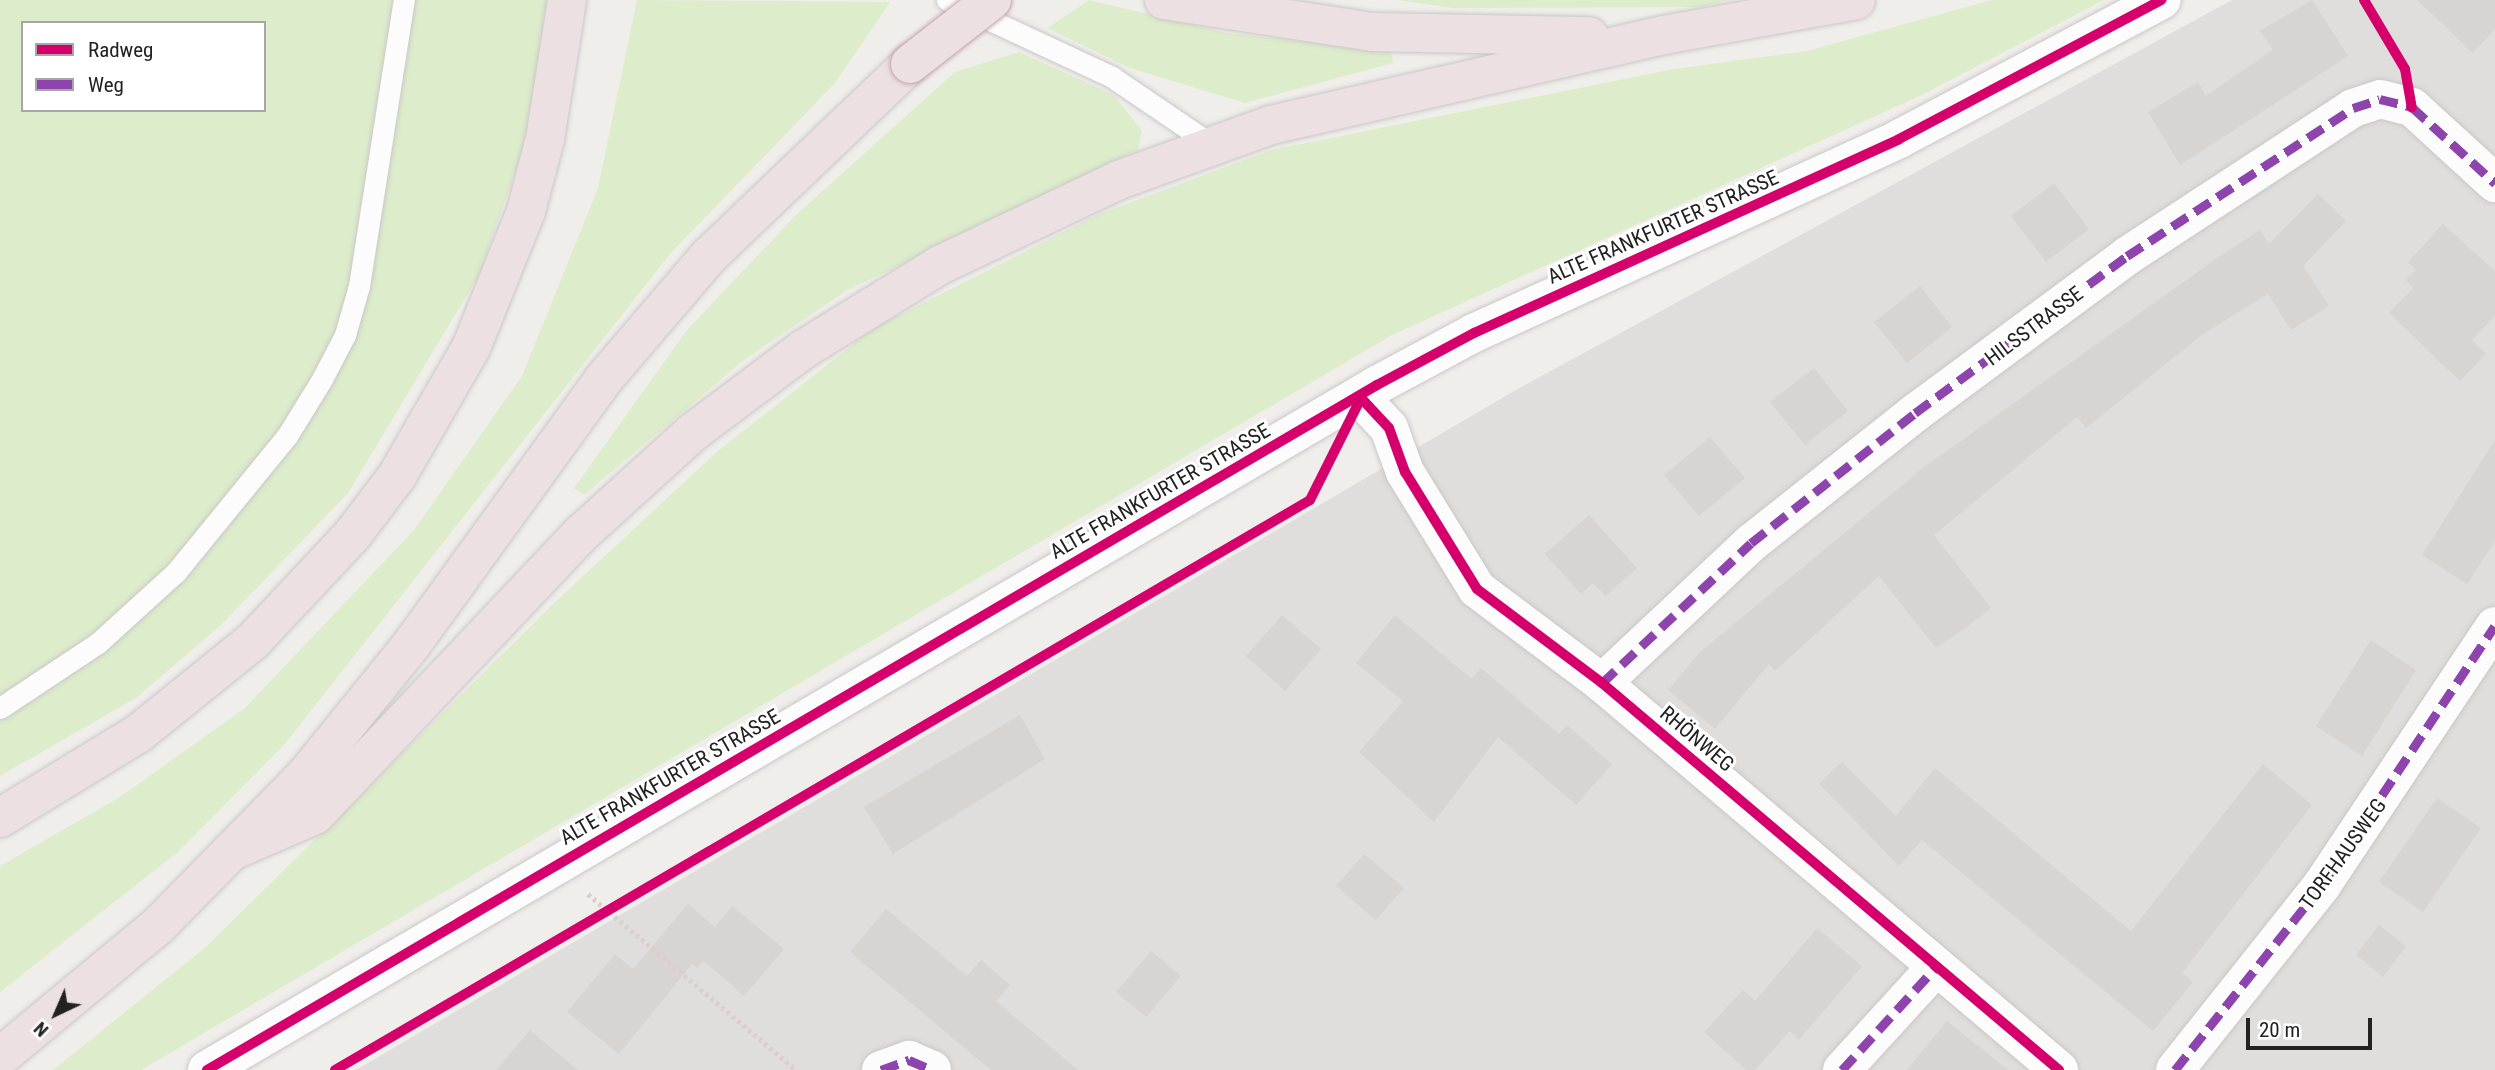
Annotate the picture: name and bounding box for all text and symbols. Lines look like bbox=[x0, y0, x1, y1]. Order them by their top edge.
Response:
legend bbox=[21, 21, 266, 112]
text: Radweg bbox=[88, 38, 153, 62]
text: Weg bbox=[88, 73, 124, 97]
street label: ALTE FRANKFURTER STRASSE bbox=[1544, 165, 1782, 289]
street label: HILSSTRASSE bbox=[1980, 281, 2088, 371]
street label: ALTE FRANKFURTER STRASSE bbox=[1045, 418, 1275, 564]
street label: RHÖNWEG bbox=[1655, 701, 1739, 777]
street label: ALTE FRANKFURTER STRASSE bbox=[555, 704, 785, 850]
street label: TORFHAUSWEG bbox=[2294, 794, 2392, 914]
north arrow bbox=[21, 979, 91, 1049]
scale bar bbox=[2250, 1004, 2376, 1048]
text: N bbox=[29, 1017, 53, 1042]
text: 20 m bbox=[2259, 1018, 2300, 1042]

